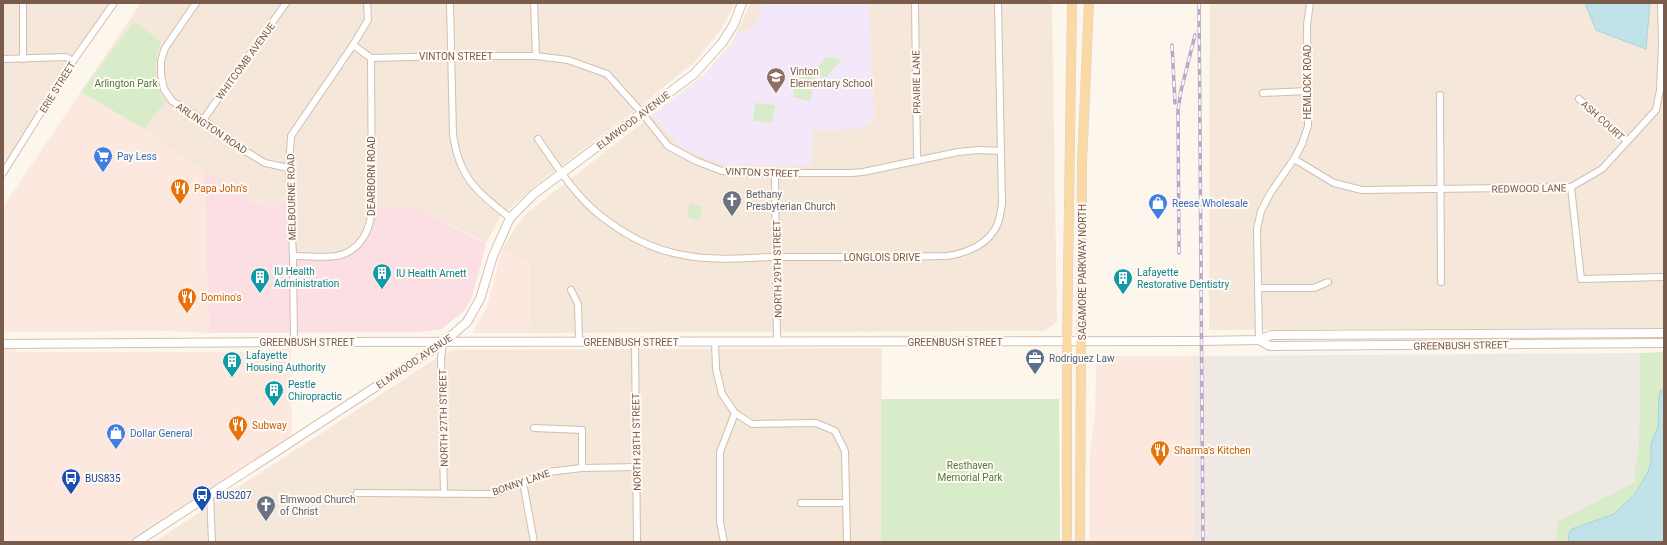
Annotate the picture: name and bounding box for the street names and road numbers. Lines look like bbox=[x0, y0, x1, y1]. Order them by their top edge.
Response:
street label: WHITCOMB AVENUE bbox=[214, 20, 277, 102]
street label: HEMLOCK ROAD bbox=[1302, 45, 1313, 119]
street label: PRAIRIE LANE bbox=[910, 50, 923, 114]
street label: VINTON STREET bbox=[419, 51, 493, 62]
street label: ERIE STREET bbox=[37, 60, 78, 115]
street label: ELMWOOD AVENUE bbox=[594, 89, 672, 152]
street label: ASH COURT bbox=[1579, 98, 1626, 142]
street label: ARLINGTON ROAD bbox=[174, 101, 249, 156]
street label: DEARBORN ROAD bbox=[366, 136, 377, 216]
street label: MELBOURNE ROAD bbox=[285, 153, 298, 241]
street label: VINTON STREET bbox=[725, 166, 799, 179]
street label: REDWOOD LANE bbox=[1491, 182, 1567, 195]
street label: SAGAMORE PARKWAY NORTH bbox=[1077, 204, 1088, 340]
street label: NORTH 29TH STREET bbox=[771, 220, 784, 318]
street label: LONGLOIS DRIVE bbox=[844, 252, 921, 263]
street label: ELMWOOD AVENUE bbox=[374, 332, 454, 391]
street label: GREENBUSH STREET bbox=[259, 337, 355, 348]
street label: GREENBUSH STREET bbox=[583, 337, 679, 348]
street label: GREENBUSH STREET bbox=[907, 337, 1003, 348]
street label: GREENBUSH STREET bbox=[1413, 339, 1509, 352]
street label: NORTH 27TH STREET bbox=[437, 369, 450, 467]
street label: NORTH 28TH STREET bbox=[630, 393, 643, 491]
street label: BONNY LANE bbox=[491, 467, 552, 498]

